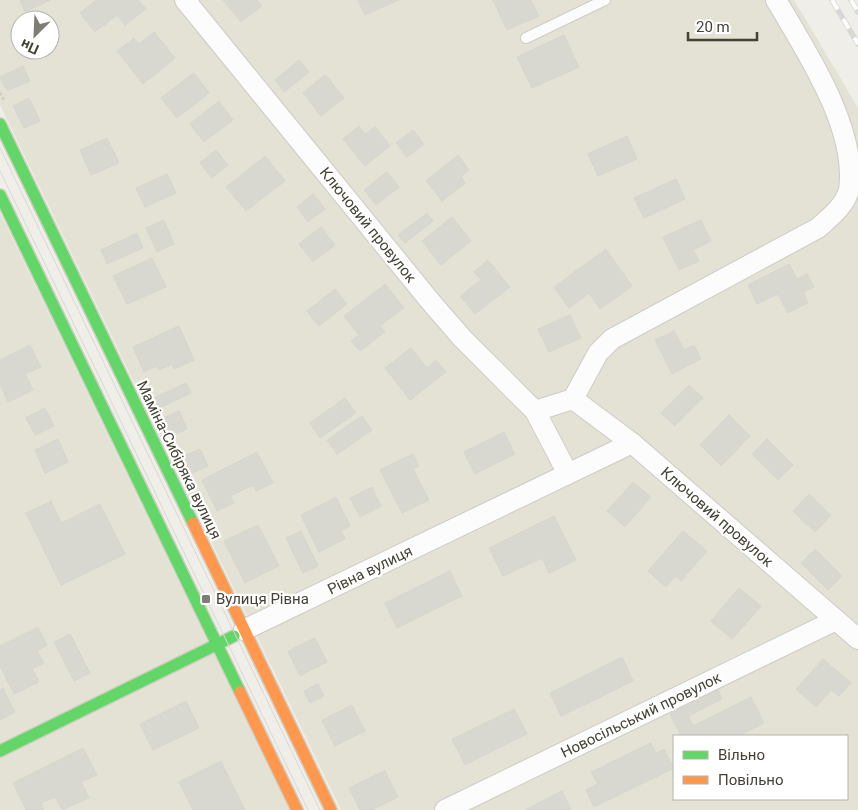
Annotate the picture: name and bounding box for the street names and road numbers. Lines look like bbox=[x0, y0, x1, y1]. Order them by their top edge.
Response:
street label: Ключовий провулок bbox=[316, 164, 420, 286]
street label: Маміна-Сибіряка вулиця bbox=[133, 378, 225, 542]
street label: Ключовий провулок bbox=[657, 463, 777, 571]
street label: Рівна вулиця bbox=[325, 542, 415, 598]
street label: Новосільський провулок bbox=[558, 668, 724, 762]

